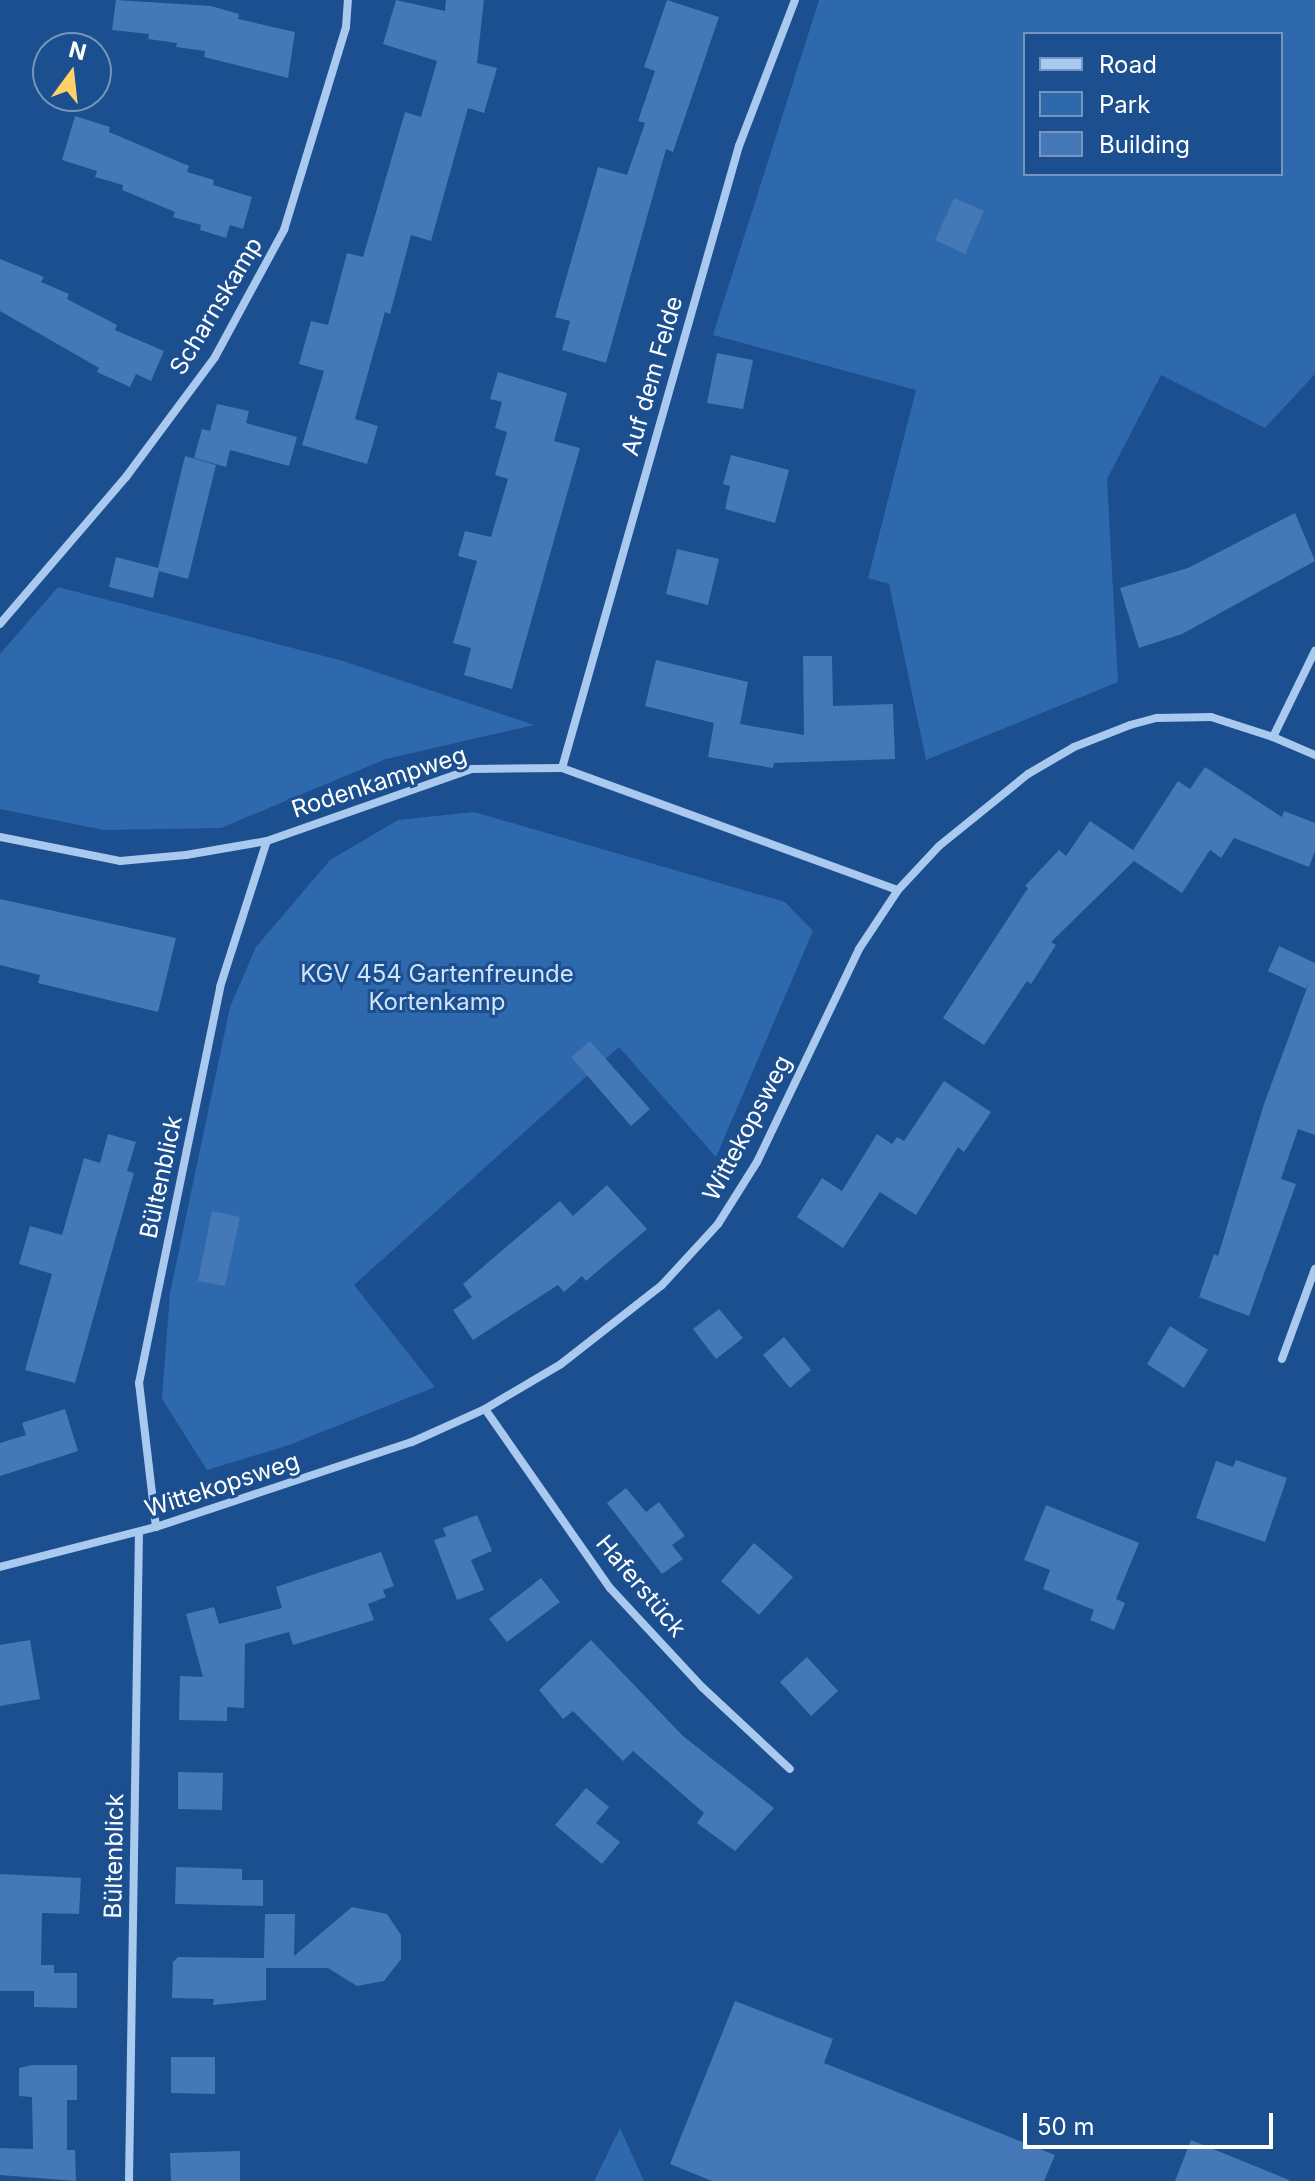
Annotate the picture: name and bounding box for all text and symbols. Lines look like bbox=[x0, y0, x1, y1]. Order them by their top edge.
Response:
north arrow bbox=[32, 32, 112, 112]
legend bbox=[1023, 32, 1283, 176]
text: N bbox=[66, 36, 89, 65]
text: Road bbox=[1099, 50, 1157, 79]
text: Park bbox=[1099, 90, 1150, 119]
text: Building bbox=[1099, 130, 1190, 159]
street label: Scharnskamp bbox=[164, 232, 268, 380]
street label: Auf dem Felde bbox=[615, 293, 689, 459]
street label: Rodenkampweg bbox=[288, 740, 470, 824]
park label: KGV 454 Gartenfreunde Kortenkamp bbox=[300, 960, 574, 1016]
street label: Wittekopsweg bbox=[697, 1050, 797, 1206]
street label: Bültenblick bbox=[134, 1113, 188, 1241]
street label: Wittekopsweg bbox=[141, 1446, 303, 1524]
street label: Haferstück bbox=[590, 1529, 692, 1643]
street label: Bültenblick bbox=[99, 1793, 129, 1919]
scale bar bbox=[1027, 2097, 1277, 2147]
text: 50 m bbox=[1037, 2112, 1095, 2141]

